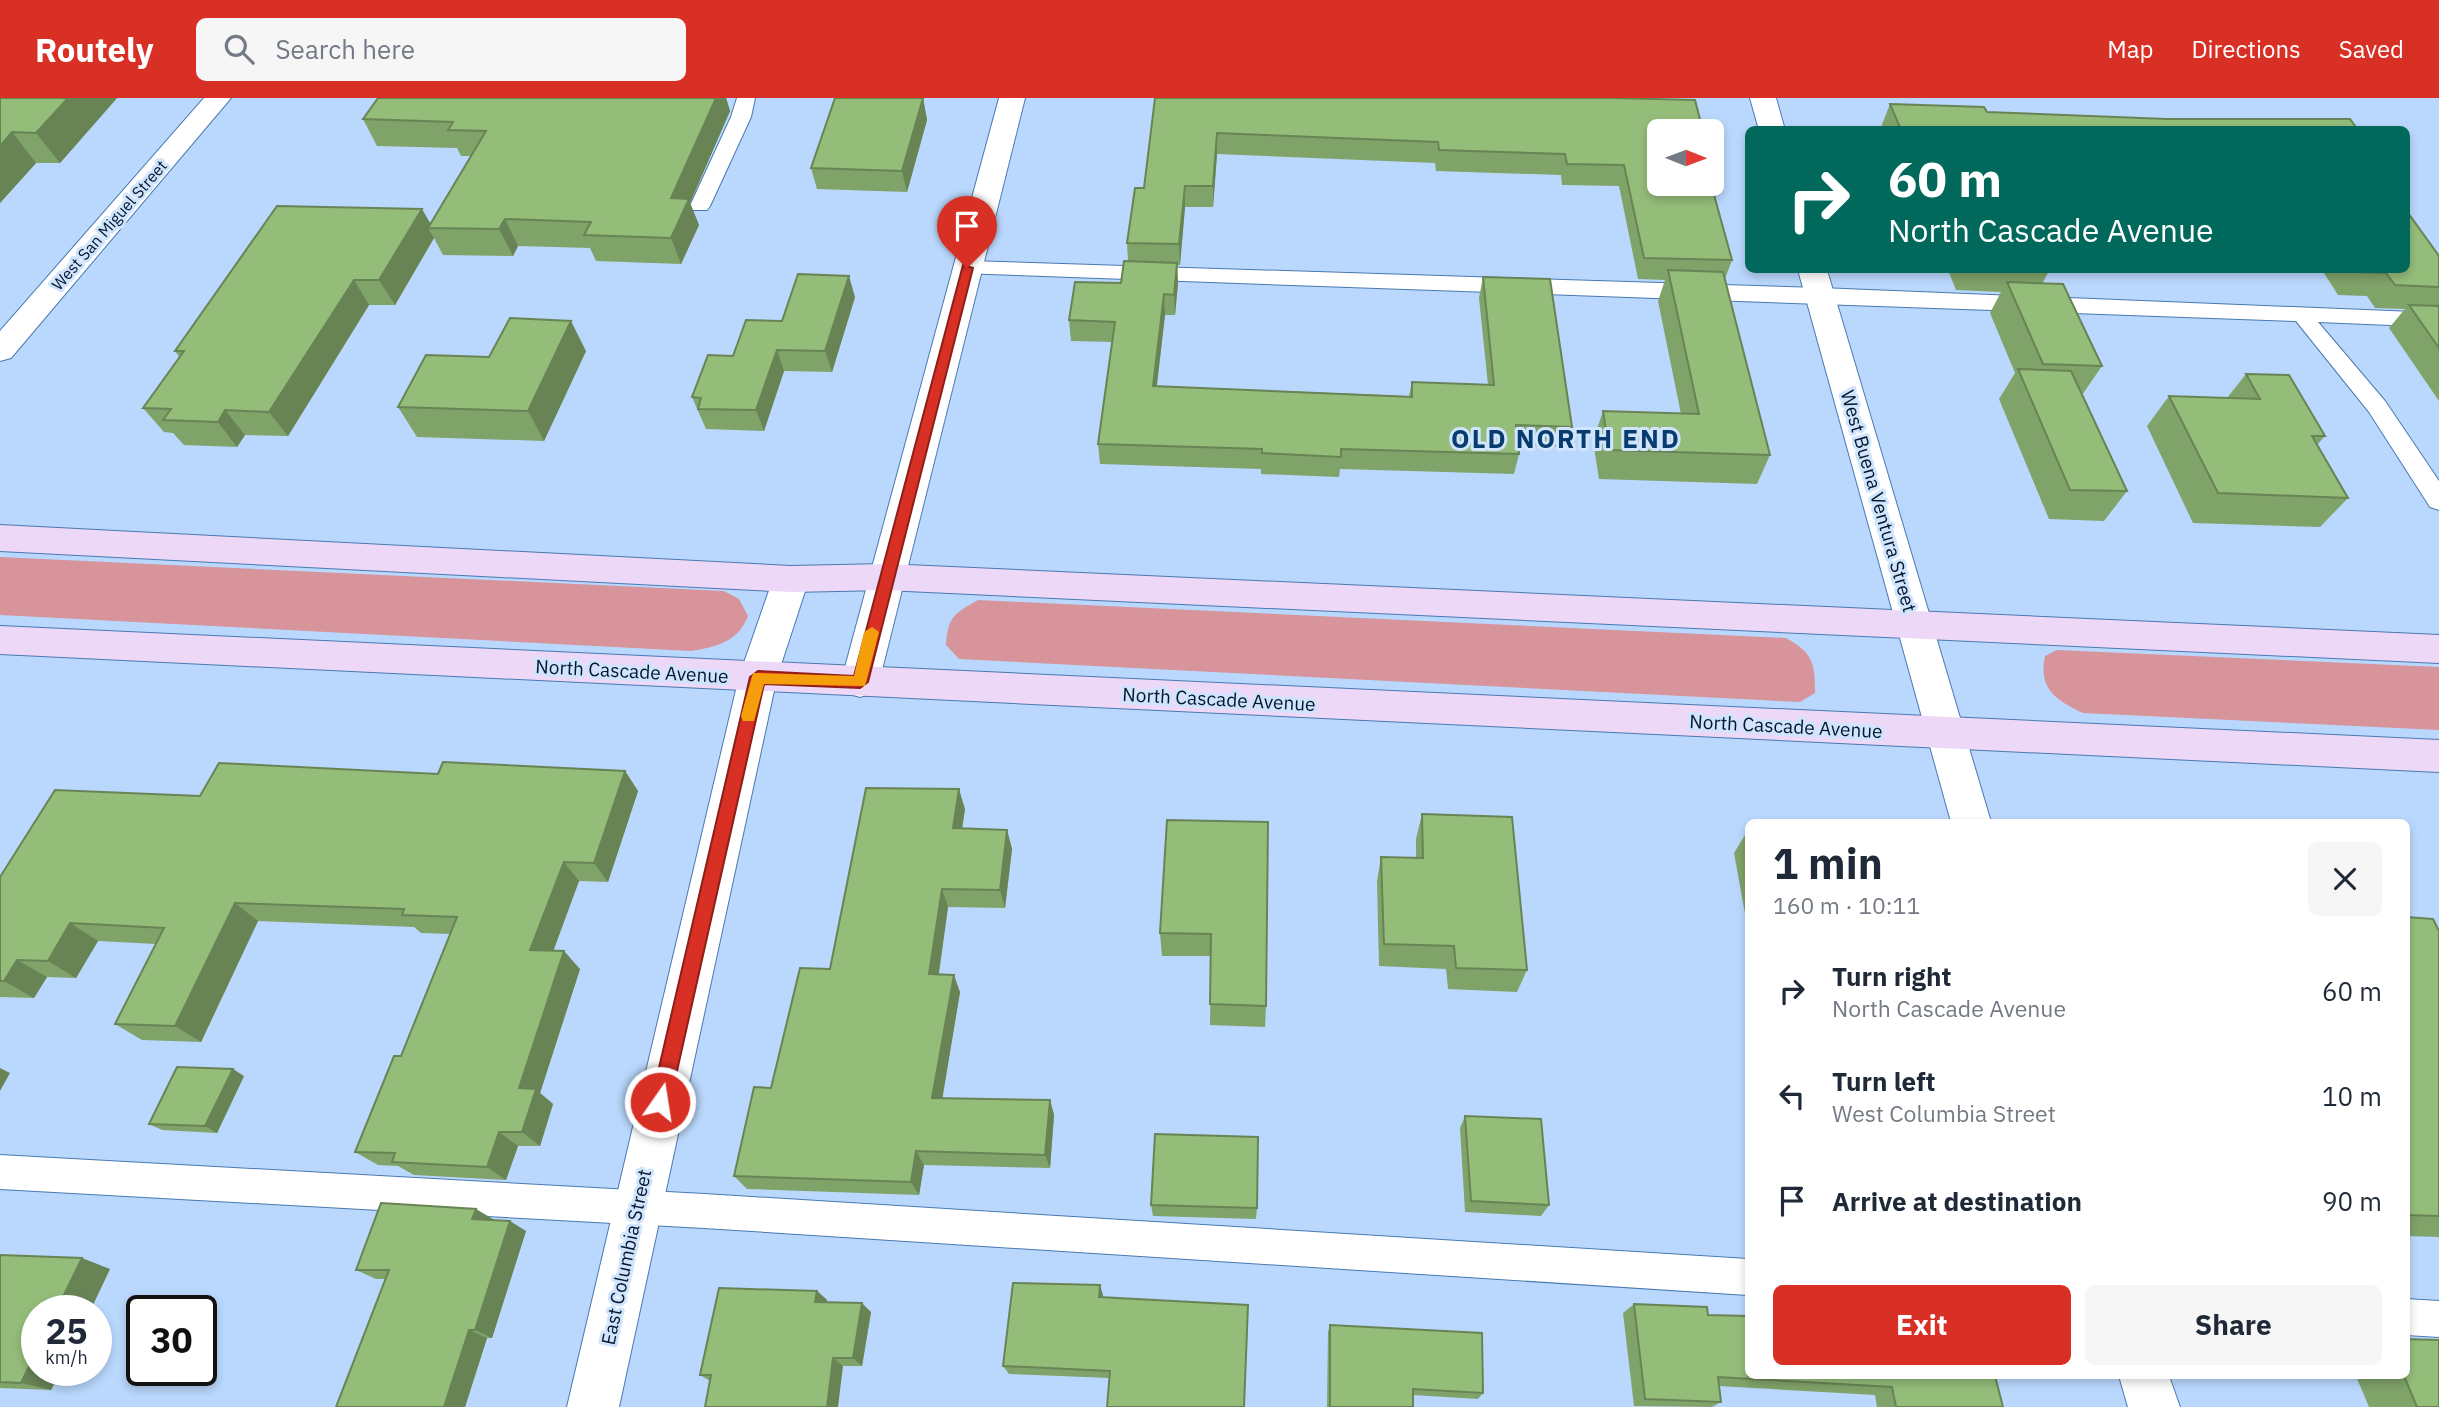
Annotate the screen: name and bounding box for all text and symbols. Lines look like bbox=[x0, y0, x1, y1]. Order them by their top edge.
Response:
search box bbox=[196, 18, 686, 81]
text: Routely bbox=[35, 28, 154, 71]
icon: search bbox=[220, 30, 258, 68]
text: Search here bbox=[276, 32, 415, 66]
text: Map bbox=[2107, 33, 2153, 65]
text: Directions bbox=[2191, 33, 2301, 65]
text: Saved bbox=[2339, 33, 2404, 65]
north arrow bbox=[1647, 119, 1724, 196]
map controls bbox=[1647, 119, 1724, 196]
text: 60 m bbox=[1888, 147, 2002, 210]
icon: right bbox=[1773, 154, 1864, 245]
street label: West San Miguel Street bbox=[47, 156, 171, 294]
pin bbox=[937, 196, 997, 268]
icon: arrive bbox=[948, 207, 986, 245]
text: North Cascade Avenue bbox=[1888, 209, 2214, 251]
street label: West Buena Ventura Street bbox=[1836, 387, 1922, 615]
district label: OLD NORTH END bbox=[1451, 421, 1681, 455]
street label: North Cascade Avenue bbox=[535, 654, 729, 688]
street label: North Cascade Avenue bbox=[1122, 682, 1316, 716]
street label: North Cascade Avenue bbox=[1689, 709, 1883, 743]
text: 1 min bbox=[1773, 836, 1883, 891]
button: close bbox=[2308, 842, 2382, 916]
text: 160 m · 10:11 bbox=[1773, 890, 1920, 920]
text: Turn right bbox=[1832, 959, 1951, 993]
icon: right bbox=[1773, 972, 1811, 1010]
text: 60 m bbox=[2322, 974, 2382, 1008]
text: North Cascade Avenue bbox=[1832, 993, 2066, 1023]
text: Turn left bbox=[1832, 1064, 1935, 1098]
position arrow bbox=[623, 1065, 697, 1139]
icon: left bbox=[1773, 1077, 1811, 1115]
text: 10 m bbox=[2322, 1079, 2382, 1113]
text: West Columbia Street bbox=[1832, 1098, 2056, 1128]
street label: East Columbia Street bbox=[596, 1167, 656, 1347]
icon: arrive bbox=[1773, 1182, 1811, 1220]
text: Arrive at destination bbox=[1832, 1184, 2082, 1218]
text: 90 m bbox=[2322, 1184, 2382, 1218]
button: Exit bbox=[1773, 1285, 2071, 1365]
button: Share bbox=[2085, 1285, 2382, 1365]
speed limit sign: 30 bbox=[126, 1295, 217, 1386]
text: 25 bbox=[45, 1308, 88, 1354]
text: km/h bbox=[45, 1346, 88, 1369]

